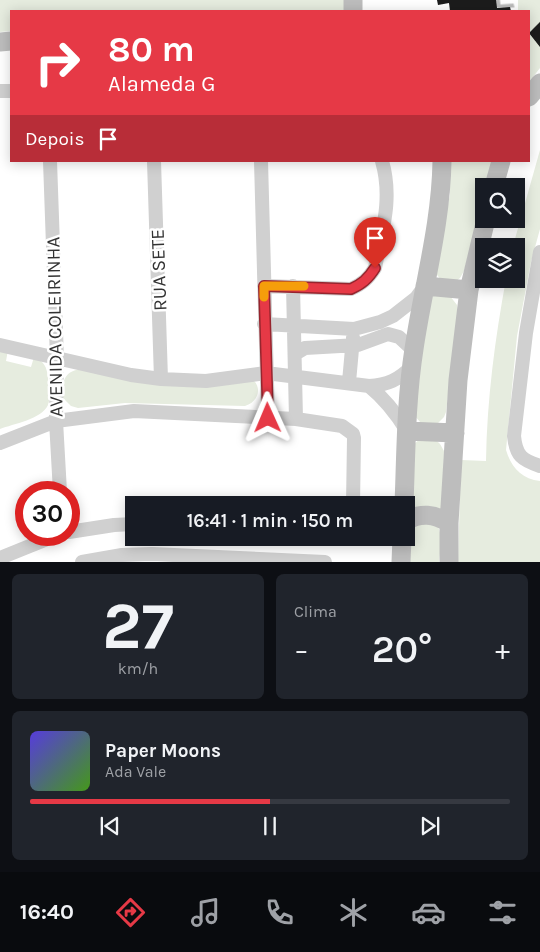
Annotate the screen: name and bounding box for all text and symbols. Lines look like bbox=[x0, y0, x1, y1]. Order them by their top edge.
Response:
text: 80 m bbox=[108, 29, 195, 70]
icon: right bbox=[25, 30, 90, 95]
text: Alameda G bbox=[108, 71, 215, 97]
icon: arrive bbox=[94, 125, 122, 153]
text: Depois bbox=[25, 128, 84, 150]
map controls bbox=[475, 178, 525, 288]
button: search bbox=[475, 178, 525, 228]
pin bbox=[354, 217, 396, 268]
icon: arrive bbox=[361, 224, 389, 252]
street label: RUA SETE bbox=[147, 229, 171, 311]
street label: AVENIDA COLEIRINHA bbox=[42, 237, 68, 417]
button: layers bbox=[475, 238, 525, 288]
position arrow bbox=[241, 391, 293, 443]
speed limit sign: 30 bbox=[15, 481, 80, 546]
text: 16:41 · 1 min · 150 m bbox=[187, 510, 353, 532]
text: 27 bbox=[102, 588, 174, 664]
text: Clima bbox=[294, 602, 337, 621]
text: 20° bbox=[372, 627, 432, 672]
text: − bbox=[294, 633, 309, 666]
text: + bbox=[495, 633, 510, 666]
text: km/h bbox=[118, 659, 158, 678]
text: Paper Moons bbox=[105, 740, 221, 762]
text: Ada Vale bbox=[105, 762, 166, 781]
icon: previous bbox=[96, 812, 124, 840]
icon: pause bbox=[256, 812, 284, 840]
icon: next bbox=[416, 812, 444, 840]
icon: directions bbox=[113, 895, 148, 930]
icon: music bbox=[188, 895, 223, 930]
icon: phone bbox=[262, 895, 297, 930]
icon: climate bbox=[336, 895, 371, 930]
icon: car bbox=[411, 895, 446, 930]
icon: filters bbox=[485, 895, 520, 930]
text: 16:40 bbox=[20, 899, 74, 925]

